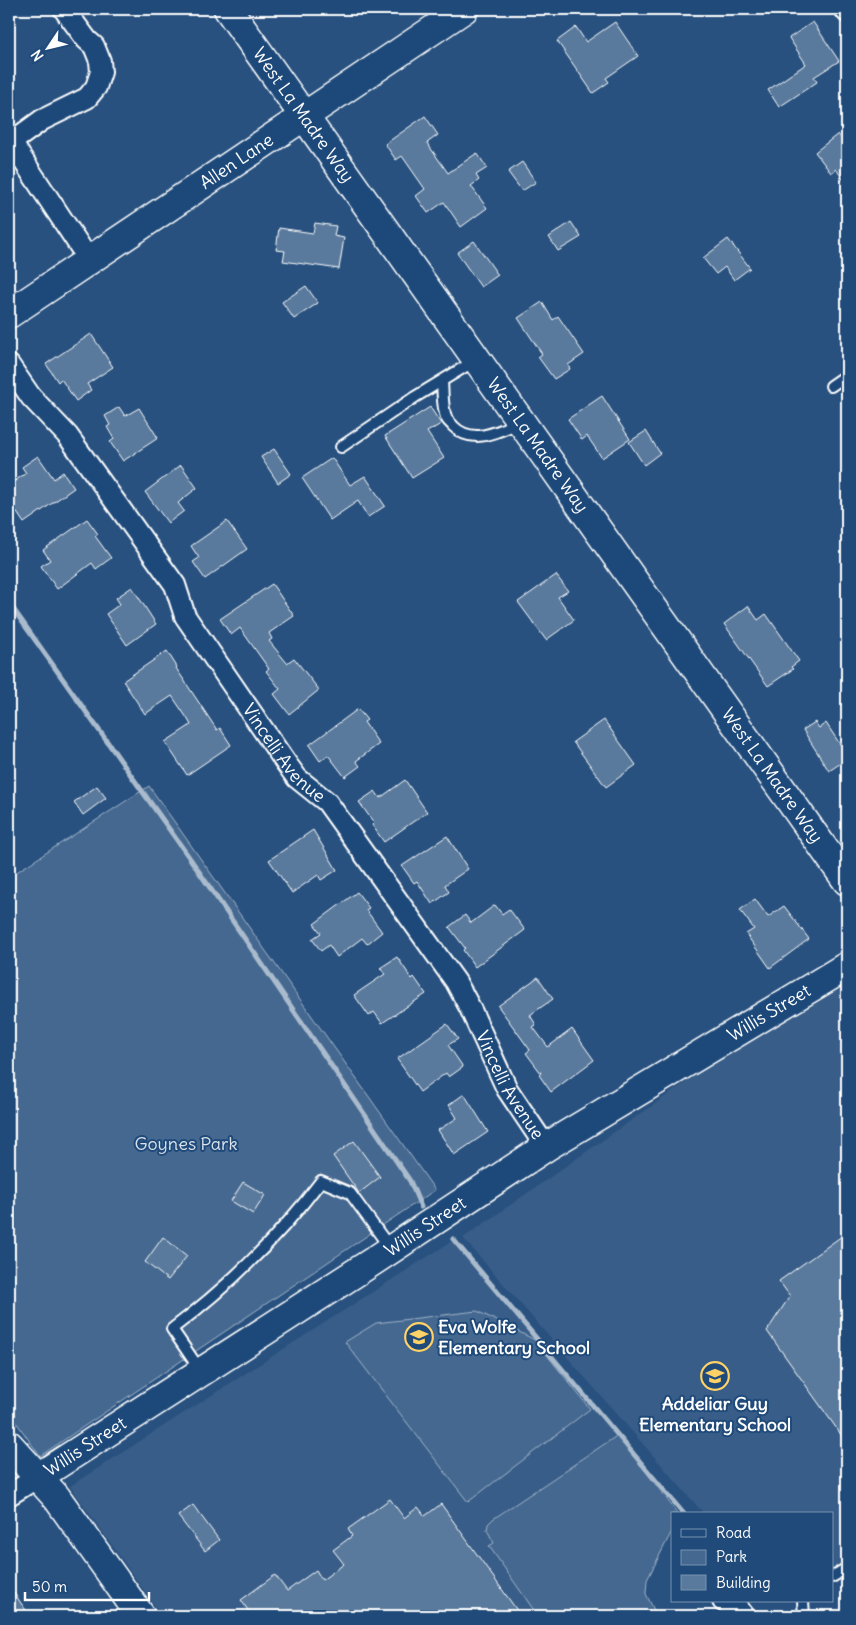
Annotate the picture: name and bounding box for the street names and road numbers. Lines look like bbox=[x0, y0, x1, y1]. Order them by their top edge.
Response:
street label: West La Madre Way bbox=[248, 43, 360, 187]
street label: Allen Lane bbox=[195, 128, 278, 194]
street label: West La Madre Way bbox=[482, 373, 594, 517]
street label: Vincelli Avenue bbox=[238, 699, 330, 807]
street label: West La Madre Way bbox=[717, 703, 828, 847]
street label: Willis Street bbox=[723, 979, 815, 1046]
street label: Vincelli Avenue bbox=[471, 1027, 550, 1144]
street label: Willis Street bbox=[380, 1191, 470, 1262]
street label: Willis Street bbox=[39, 1411, 130, 1481]

